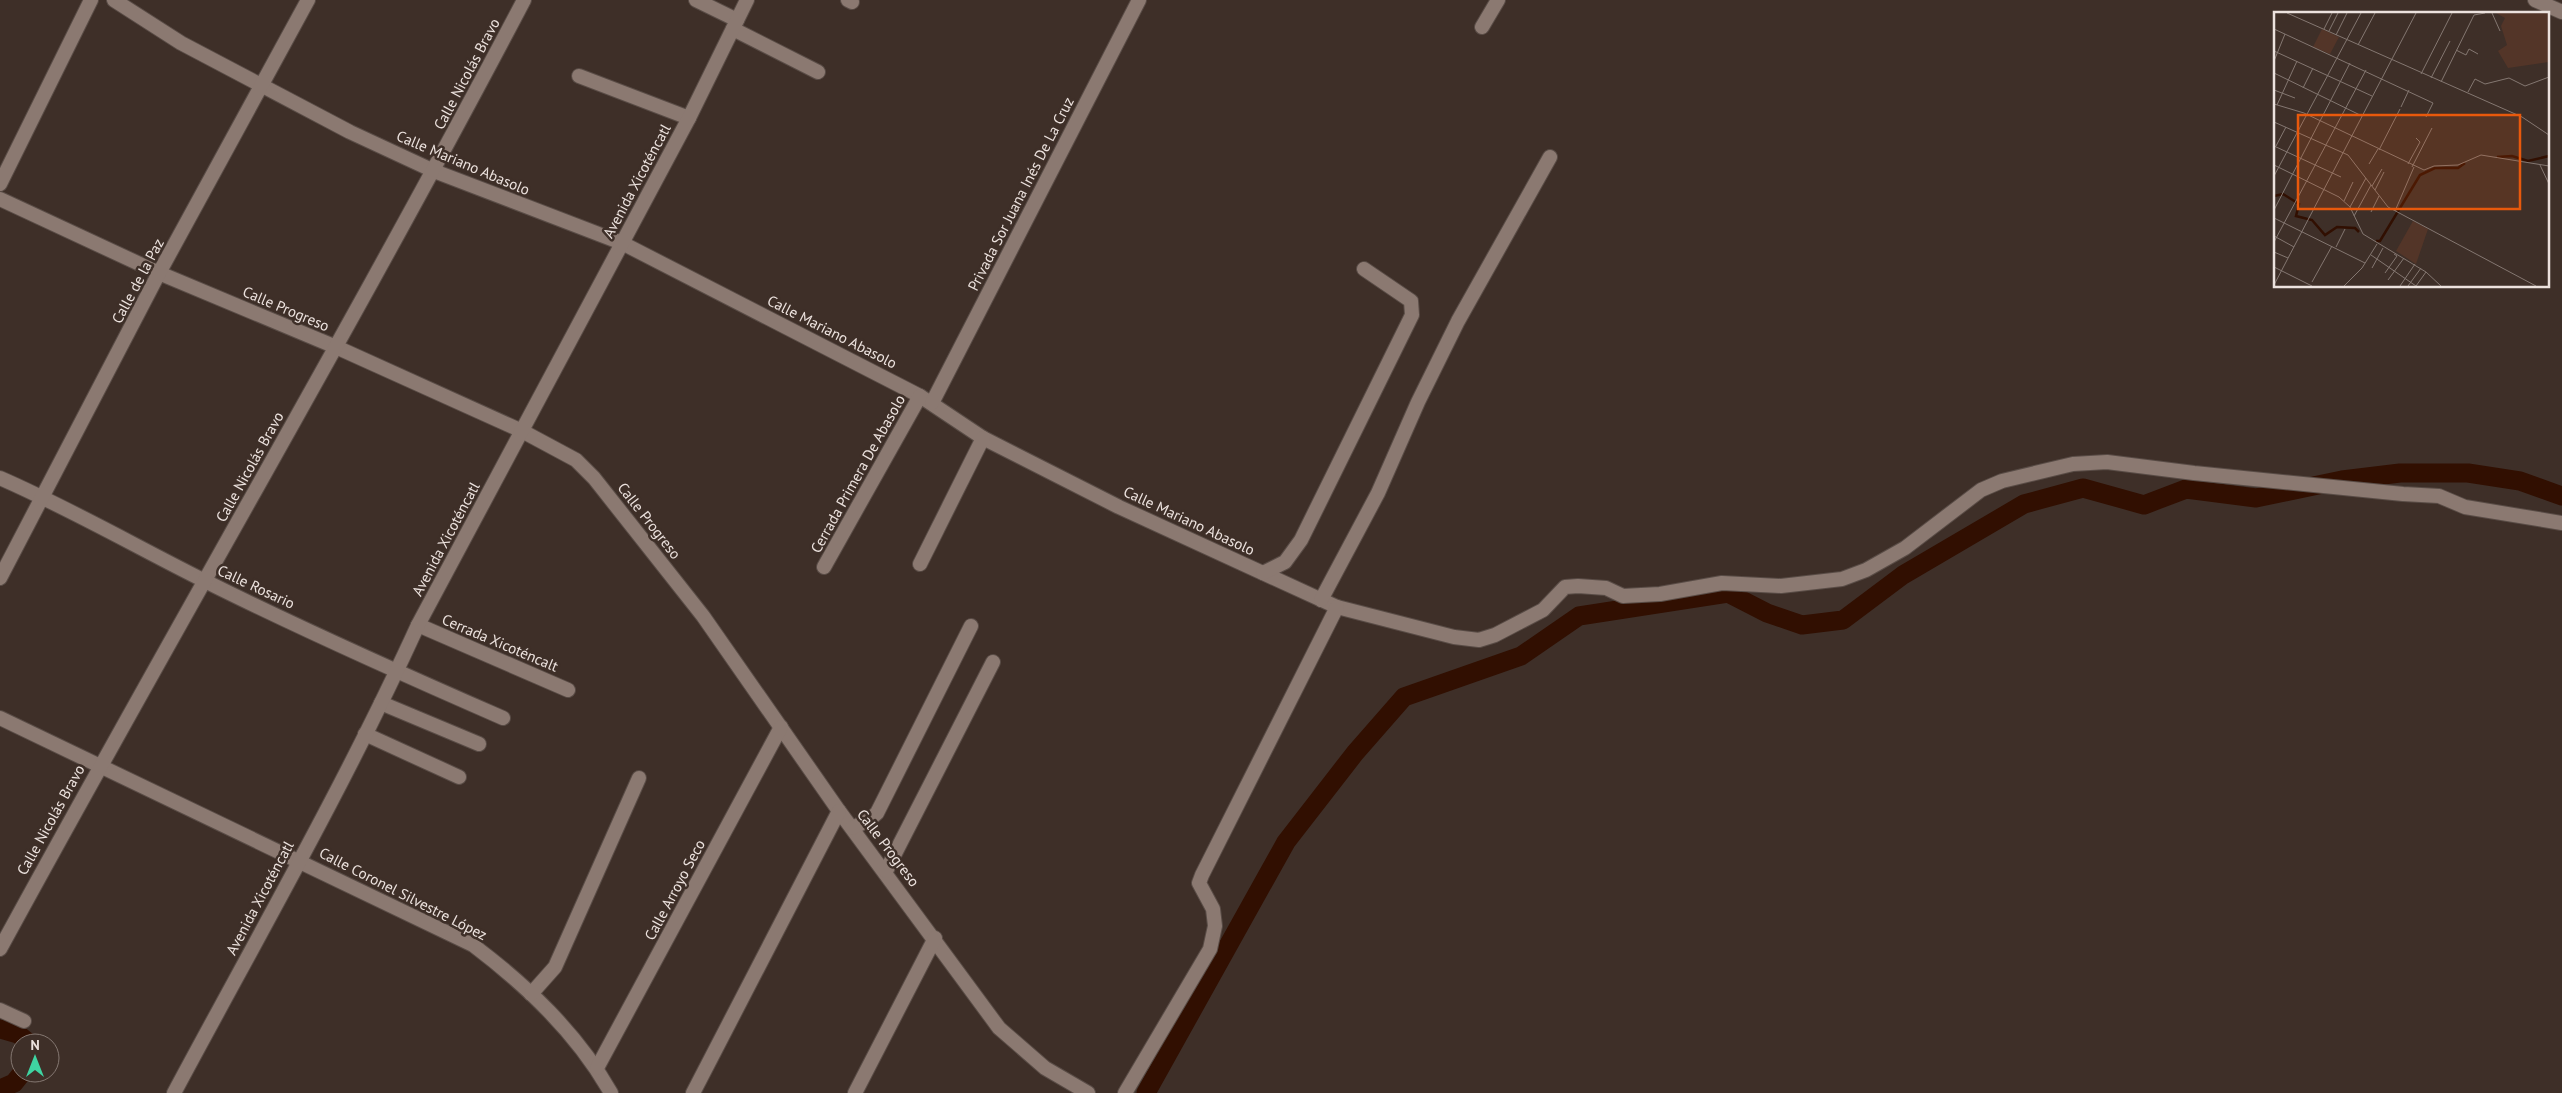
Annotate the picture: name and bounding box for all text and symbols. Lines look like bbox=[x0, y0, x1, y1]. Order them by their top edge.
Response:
inset map bbox=[2274, 12, 2550, 288]
street label: Calle Nicolás Bravo bbox=[429, 15, 504, 133]
street label: Privada Sor Juana Inés De La Cruz bbox=[963, 94, 1078, 294]
street label: Avenida Xicoténcatl bbox=[598, 120, 675, 241]
street label: Calle Mariano Abasolo bbox=[394, 126, 533, 199]
street label: Calle de la Paz bbox=[107, 235, 168, 327]
street label: Calle Progreso bbox=[240, 282, 332, 335]
street label: Calle Mariano Abasolo bbox=[764, 291, 900, 372]
street label: Cerrada Primera De Abasolo bbox=[806, 391, 909, 556]
street label: Calle Nicolás Bravo bbox=[211, 408, 288, 525]
street label: Avenida Xicoténcatl bbox=[407, 478, 484, 599]
street label: Calle Progreso bbox=[614, 478, 685, 563]
street label: Calle Mariano Abasolo bbox=[1120, 482, 1258, 559]
street label: Calle Rosario bbox=[214, 560, 298, 613]
street label: Cerrada Xicoténcalt bbox=[439, 609, 561, 676]
street label: Calle Nicolás Bravo bbox=[12, 761, 89, 878]
street label: Calle Progreso bbox=[853, 805, 924, 890]
street label: Calle Arroyo Seco bbox=[640, 836, 709, 943]
street label: Avenida Xicoténcatl bbox=[221, 837, 298, 958]
street label: Calle Coronel Silvestre López bbox=[316, 843, 490, 944]
north arrow bbox=[10, 1033, 60, 1083]
text: N bbox=[30, 1036, 40, 1054]

